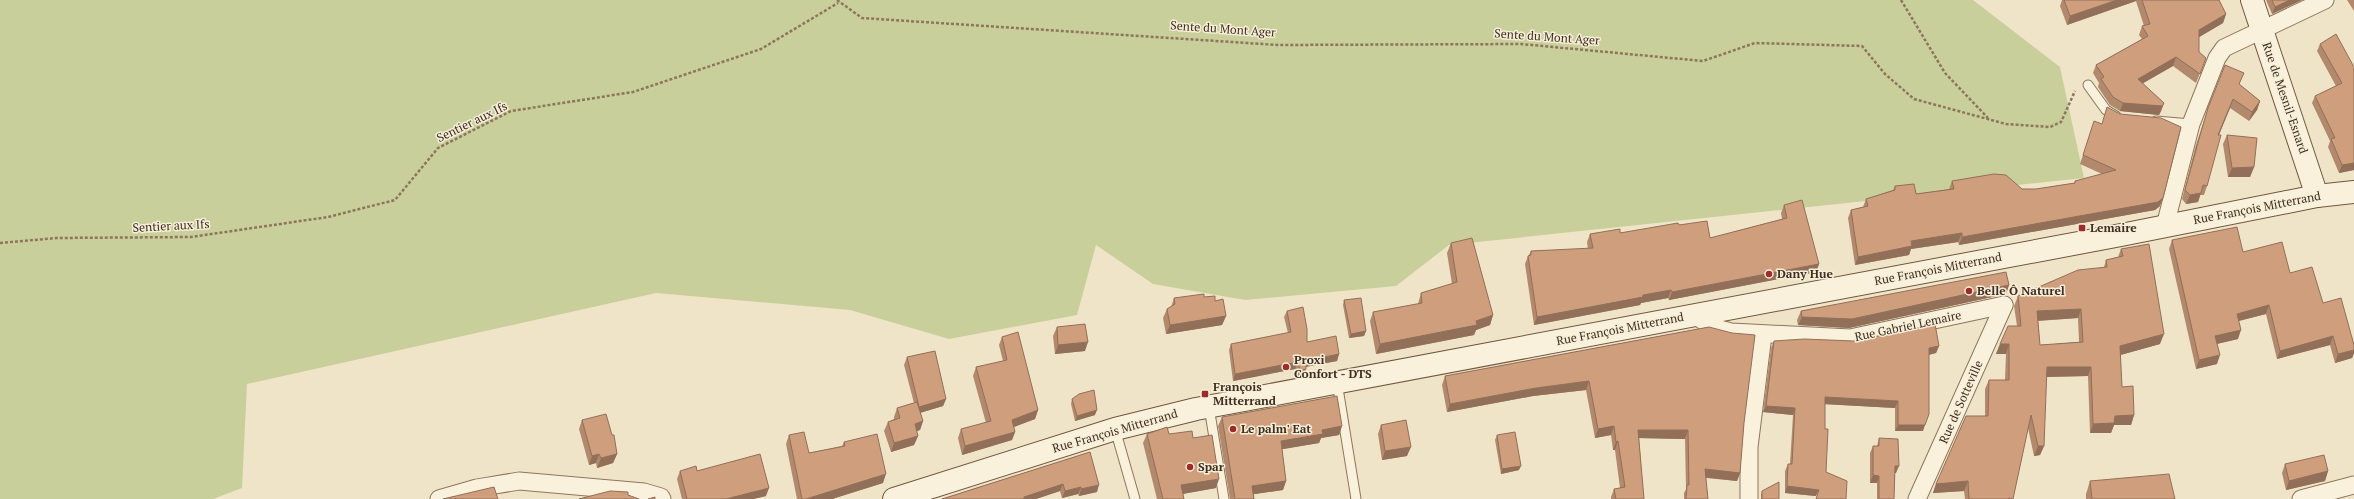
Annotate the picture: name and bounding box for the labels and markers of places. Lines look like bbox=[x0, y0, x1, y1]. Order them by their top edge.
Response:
place label: Lemaire bbox=[2090, 220, 2137, 235]
marker: Lemaire bbox=[2077, 223, 2087, 233]
place label: Dany Hue bbox=[1777, 266, 1834, 281]
marker: Dany Hue bbox=[1764, 269, 1774, 279]
place label: Belle Ô Naturel bbox=[1977, 283, 2065, 298]
marker: Belle Ô Naturel bbox=[1964, 286, 1974, 296]
place label: Proxi Confort - DTS bbox=[1294, 352, 1372, 381]
marker: Proxi Confort - DTS bbox=[1281, 362, 1291, 372]
place label: François Mitterrand bbox=[1213, 379, 1277, 408]
marker: François Mitterrand bbox=[1200, 389, 1210, 399]
place label: Le palm' Eat bbox=[1241, 421, 1311, 436]
marker: Le palm' Eat bbox=[1228, 424, 1238, 434]
place label: Spar bbox=[1198, 459, 1225, 474]
marker: Spar bbox=[1185, 462, 1195, 472]

